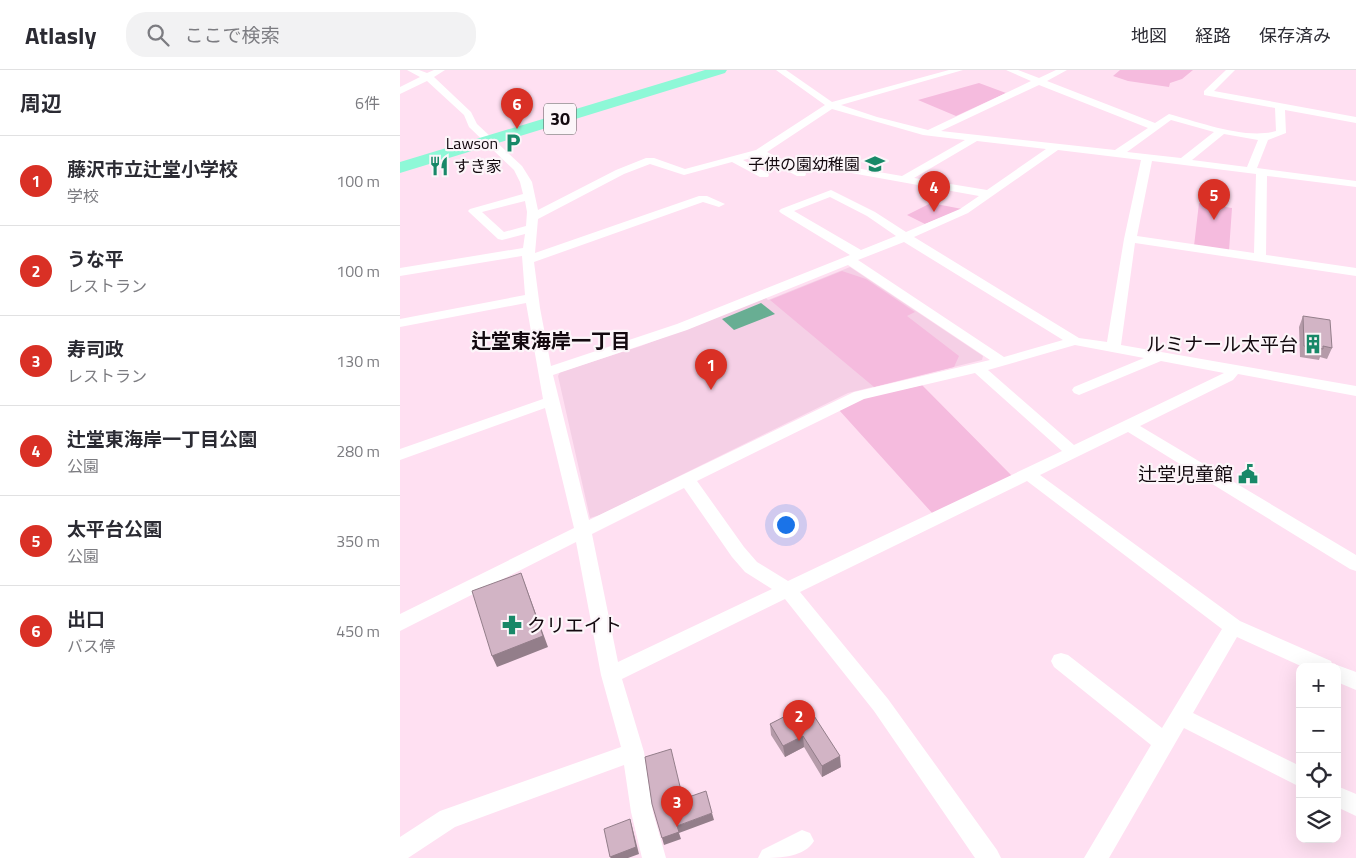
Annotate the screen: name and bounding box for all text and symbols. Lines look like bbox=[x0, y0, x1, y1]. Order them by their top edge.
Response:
search box bbox=[126, 12, 476, 57]
text: Atlasly bbox=[25, 17, 96, 53]
text: ここで検索 bbox=[184, 20, 280, 49]
icon: search bbox=[144, 21, 172, 49]
text: 地図 bbox=[1131, 22, 1167, 49]
text: 経路 bbox=[1195, 22, 1231, 49]
text: 保存済み bbox=[1259, 22, 1331, 49]
text: 周辺 bbox=[20, 87, 62, 119]
pin: 6 bbox=[501, 88, 533, 129]
text: 6件 bbox=[355, 91, 380, 115]
road number: 30 bbox=[544, 104, 576, 134]
place label: Lawson bbox=[446, 131, 498, 155]
parking icon: Lawson bbox=[502, 132, 524, 154]
place label: 子供の園幼稚園 bbox=[748, 152, 860, 176]
school or university icon: 子供の園幼稚園 bbox=[864, 153, 886, 175]
text: 藤沢市立辻堂小学校 bbox=[67, 154, 238, 183]
place label: すき家 bbox=[454, 154, 502, 178]
restaurant icon: すき家 bbox=[428, 155, 450, 177]
text: 1 bbox=[32, 169, 40, 193]
text: 100 m bbox=[336, 169, 380, 193]
pin: 4 bbox=[918, 171, 950, 212]
pin: 5 bbox=[1198, 179, 1230, 220]
text: 学校 bbox=[67, 184, 99, 208]
text: うな平 bbox=[67, 244, 124, 273]
text: 2 bbox=[32, 259, 40, 283]
text: 100 m bbox=[336, 259, 380, 283]
text: レストラン bbox=[67, 274, 147, 298]
district label: 辻堂東海岸一丁目 bbox=[471, 325, 631, 356]
place label: ルミナール太平台 bbox=[1146, 329, 1298, 358]
building icon: ルミナール太平台 bbox=[1302, 333, 1324, 355]
text: 寿司政 bbox=[67, 334, 124, 363]
text: 3 bbox=[32, 349, 40, 373]
text: 130 m bbox=[336, 349, 380, 373]
pin: 1 bbox=[695, 349, 727, 390]
text: レストラン bbox=[67, 364, 147, 388]
text: 辻堂東海岸一丁目公園 bbox=[67, 424, 257, 453]
text: 4 bbox=[32, 439, 40, 463]
text: 280 m bbox=[336, 439, 380, 463]
text: 公園 bbox=[67, 454, 99, 478]
place label: 辻堂児童館 bbox=[1138, 459, 1233, 488]
public building icon: 辻堂児童館 bbox=[1237, 463, 1259, 485]
your location bbox=[773, 512, 799, 538]
text: 太平台公園 bbox=[67, 514, 162, 543]
text: 5 bbox=[32, 529, 40, 553]
text: 350 m bbox=[336, 529, 380, 553]
text: 公園 bbox=[67, 544, 99, 568]
text: 出口 bbox=[67, 604, 105, 633]
place label: クリエイト bbox=[527, 610, 622, 639]
pharmacy icon: クリエイト bbox=[501, 614, 523, 636]
text: 6 bbox=[32, 619, 40, 643]
text: 450 m bbox=[336, 619, 380, 643]
text: バス停 bbox=[67, 634, 115, 658]
map controls bbox=[1296, 663, 1341, 843]
button: + bbox=[1296, 663, 1341, 708]
pin: 2 bbox=[783, 700, 815, 741]
button: − bbox=[1296, 708, 1341, 753]
button: locate bbox=[1296, 753, 1341, 798]
pin: 3 bbox=[661, 786, 693, 827]
button: layers bbox=[1296, 798, 1341, 843]

